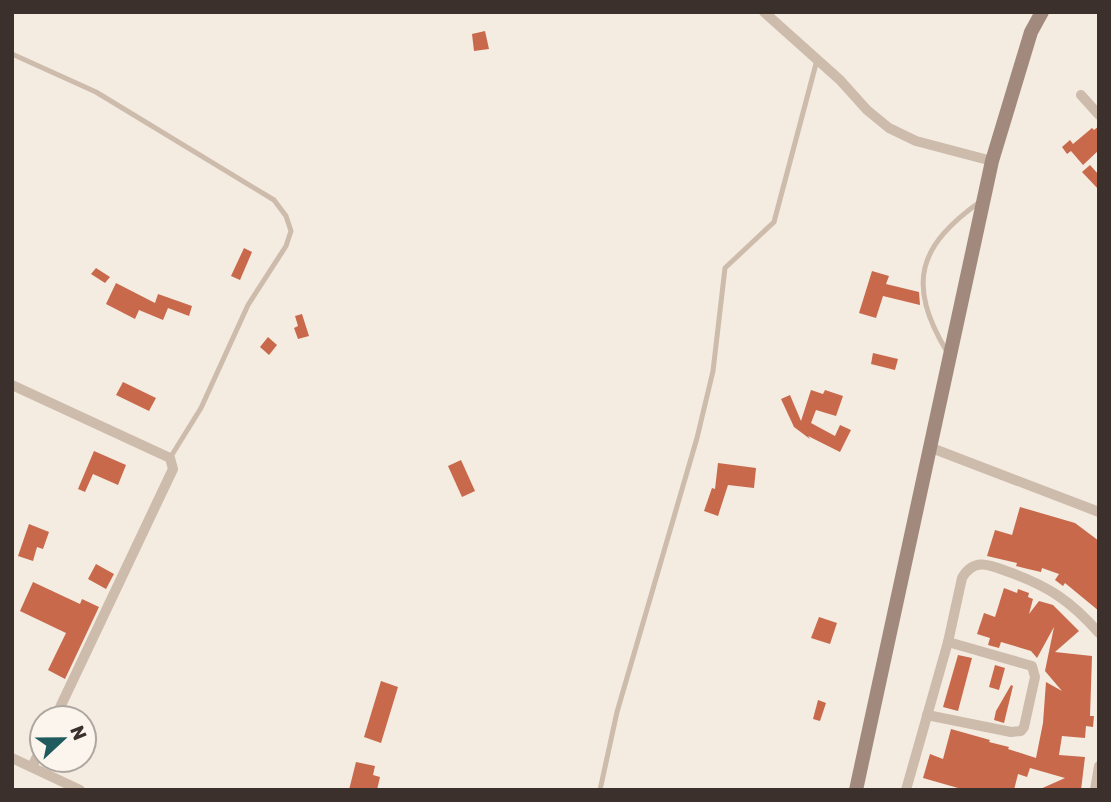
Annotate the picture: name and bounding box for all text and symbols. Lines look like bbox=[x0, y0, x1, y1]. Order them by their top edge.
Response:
north arrow bbox=[28, 704, 98, 774]
text: N bbox=[65, 722, 92, 743]

